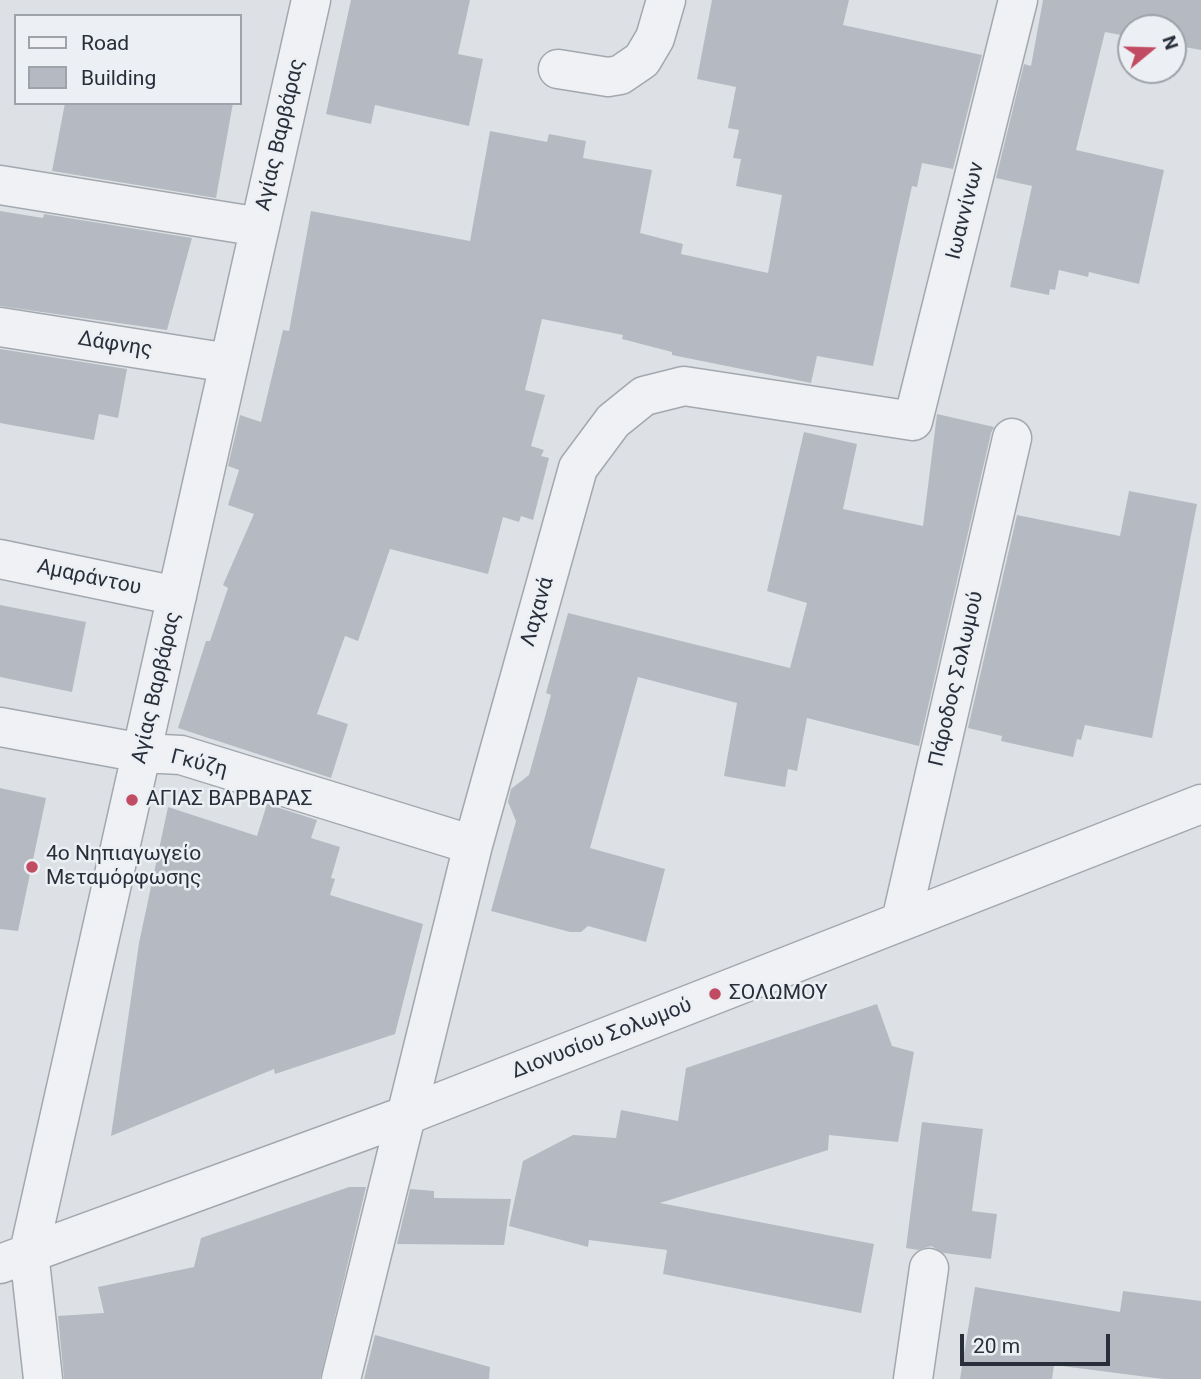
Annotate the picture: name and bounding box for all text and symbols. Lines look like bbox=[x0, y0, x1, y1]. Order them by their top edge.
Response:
legend bbox=[14, 14, 242, 105]
north arrow bbox=[1117, 14, 1187, 84]
text: Road bbox=[81, 31, 129, 55]
text: N bbox=[1157, 33, 1183, 53]
street label: Αγίας Βαρβάρας bbox=[251, 57, 311, 213]
text: Building bbox=[81, 66, 156, 90]
street label: Ιωαννίνων bbox=[942, 160, 990, 262]
street label: Δάφνης bbox=[76, 327, 154, 363]
street label: Αμαράντου bbox=[35, 555, 143, 601]
street label: Λαχανά bbox=[516, 574, 560, 650]
street label: Πάροδος Σολωμού bbox=[925, 589, 989, 769]
street label: Αγίας Βαρβάρας bbox=[127, 610, 187, 766]
street label: Γκύζη bbox=[168, 745, 230, 783]
place label: ΑΓΙΑΣ ΒΑΡΒΑΡΑΣ bbox=[146, 787, 313, 813]
marker: ΑΓΙΑΣ ΒΑΡΒΑΡΑΣ bbox=[124, 792, 140, 808]
place label: 4ο Νηπιαγωγείο Μεταμόρφωσης bbox=[46, 842, 201, 892]
marker: 4ο Νηπιαγωγείο Μεταμόρφωσης bbox=[24, 859, 40, 875]
place label: ΣΟΛΩΜΟΥ bbox=[729, 981, 828, 1007]
marker: ΣΟΛΩΜΟΥ bbox=[707, 986, 723, 1002]
street label: Διονυσίου Σολωμού bbox=[508, 993, 696, 1085]
scale bar bbox=[963, 1320, 1114, 1364]
text: 20 m bbox=[973, 1334, 1020, 1358]

